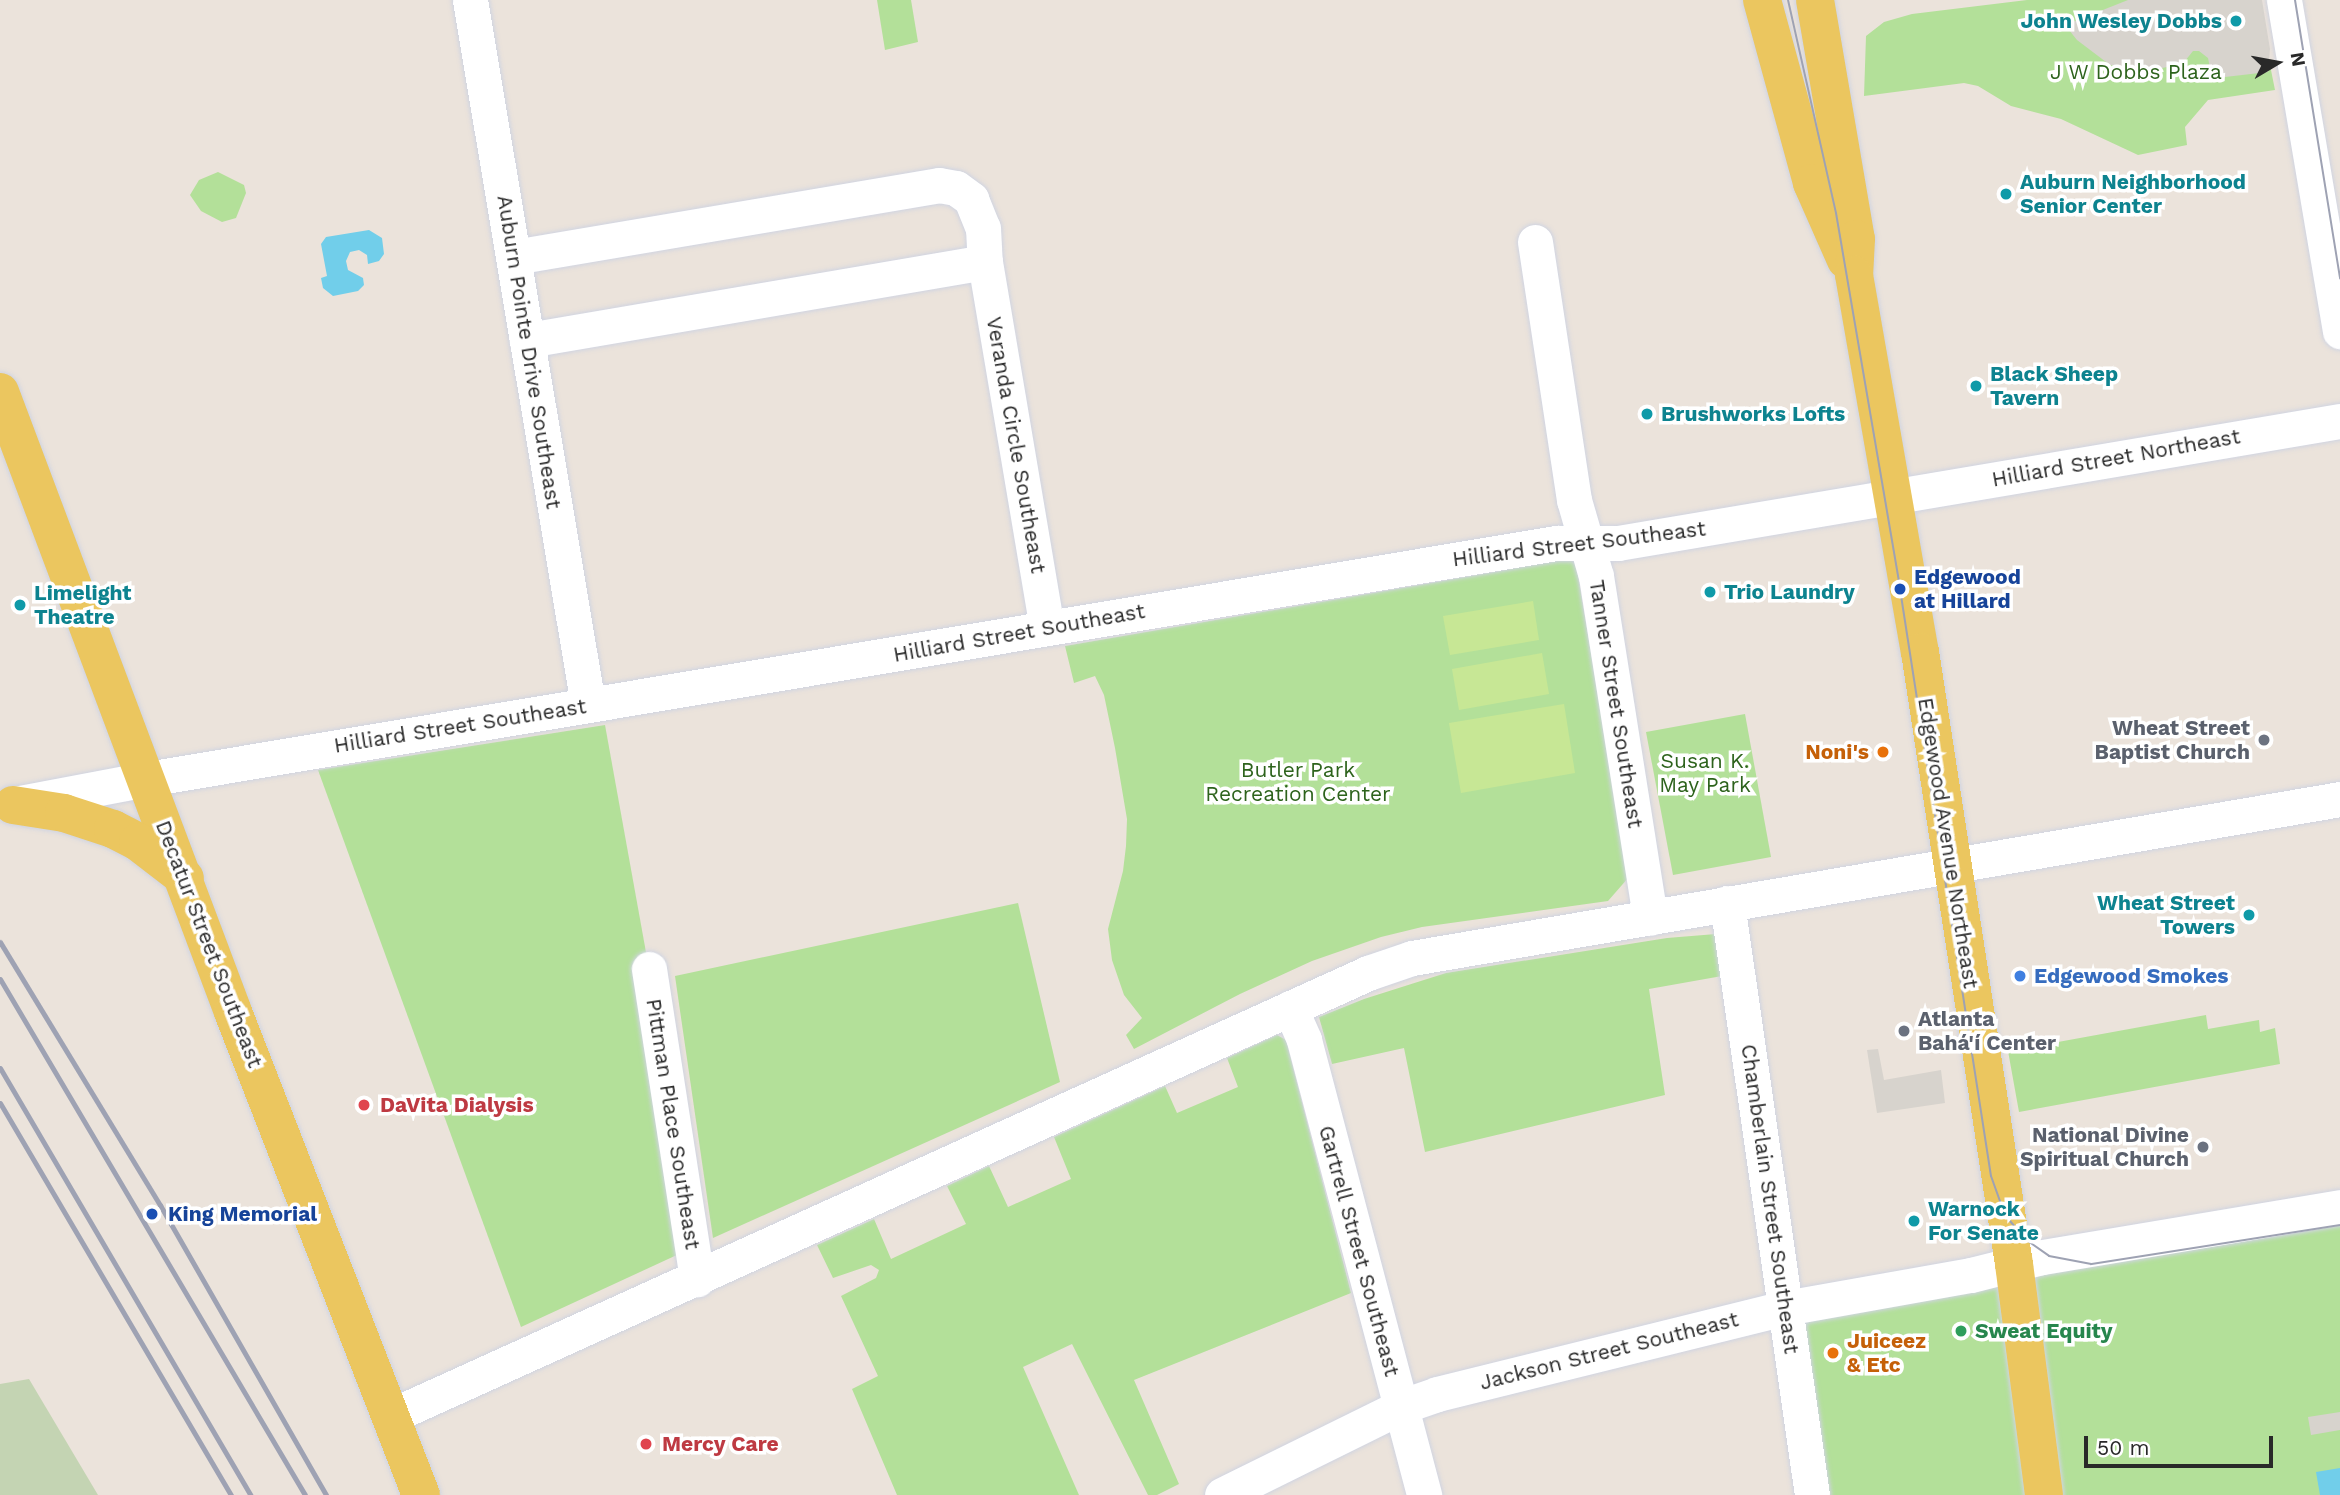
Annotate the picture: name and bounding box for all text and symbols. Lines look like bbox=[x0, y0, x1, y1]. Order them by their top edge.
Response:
place label: John Wesley Dobbs bbox=[2020, 8, 2222, 34]
marker: John Wesley Dobbs bbox=[2228, 13, 2244, 29]
north arrow bbox=[2242, 28, 2312, 98]
text: N bbox=[2286, 50, 2311, 68]
park label: J W Dobbs Plaza bbox=[2050, 59, 2222, 85]
place label: Auburn Neighborhood Senior Center bbox=[2020, 169, 2246, 219]
marker: Auburn Neighborhood Senior Center bbox=[1998, 186, 2014, 202]
street label: Auburn Pointe Drive Southeast bbox=[492, 193, 566, 511]
street label: Veranda Circle Southeast bbox=[981, 315, 1051, 575]
place label: Black Sheep Tavern bbox=[1990, 361, 2119, 411]
marker: Black Sheep Tavern bbox=[1968, 378, 1984, 394]
place label: Brushworks Lofts bbox=[1661, 401, 1845, 427]
marker: Brushworks Lofts bbox=[1639, 406, 1655, 422]
street label: Hilliard Street Northeast bbox=[1990, 424, 2242, 492]
street label: Hilliard Street Southeast bbox=[1451, 516, 1707, 572]
place label: Edgewood at Hillard bbox=[1914, 564, 2021, 614]
street label: Tanner Street Southeast bbox=[1584, 578, 1648, 830]
place label: Trio Laundry bbox=[1724, 579, 1855, 605]
place label: Limelight Theatre bbox=[34, 580, 132, 630]
marker: Edgewood at Hillard bbox=[1892, 581, 1908, 597]
marker: Trio Laundry bbox=[1702, 584, 1718, 600]
marker: Limelight Theatre bbox=[12, 597, 28, 613]
street label: Hilliard Street Southeast bbox=[891, 598, 1147, 668]
street label: Hilliard Street Southeast bbox=[332, 694, 588, 758]
street label: Edgewood Avenue Northeast bbox=[1912, 695, 1984, 991]
place label: Wheat Street Baptist Church bbox=[2095, 715, 2250, 765]
marker: Wheat Street Baptist Church bbox=[2256, 732, 2272, 748]
place label: Noni's bbox=[1805, 739, 1869, 765]
marker: Noni's bbox=[1875, 744, 1891, 760]
park label: Susan K. May Park bbox=[1659, 748, 1751, 798]
park label: Butler Park Recreation Center bbox=[1205, 757, 1391, 807]
street label: Decatur Street Southeast bbox=[150, 817, 268, 1071]
place label: Wheat Street Towers bbox=[2097, 890, 2235, 940]
marker: Wheat Street Towers bbox=[2241, 907, 2257, 923]
place label: Edgewood Smokes bbox=[2034, 963, 2229, 989]
marker: Edgewood Smokes bbox=[2012, 968, 2028, 984]
street label: Pittman Place Southeast bbox=[641, 997, 705, 1251]
place label: Atlanta Bahá'í Center bbox=[1918, 1006, 2056, 1056]
marker: Atlanta Bahá'í Center bbox=[1896, 1023, 1912, 1039]
street label: Chamberlain Street Southeast bbox=[1736, 1043, 1804, 1355]
place label: DaVita Dialysis bbox=[380, 1092, 534, 1118]
marker: DaVita Dialysis bbox=[354, 1095, 374, 1115]
place label: National Divine Spiritual Church bbox=[2020, 1122, 2189, 1172]
street label: Gartrell Street Southeast bbox=[1313, 1123, 1405, 1379]
marker: National Divine Spiritual Church bbox=[2195, 1139, 2211, 1155]
place label: Warnock For Senate bbox=[1928, 1196, 2039, 1246]
place label: King Memorial bbox=[168, 1201, 317, 1227]
marker: King Memorial bbox=[142, 1204, 162, 1224]
marker: Warnock For Senate bbox=[1906, 1213, 1922, 1229]
street label: Jackson Street Southeast bbox=[1477, 1307, 1741, 1395]
place label: Sweat Equity bbox=[1975, 1318, 2113, 1344]
marker: Sweat Equity bbox=[1953, 1323, 1969, 1339]
place label: Juiceez & Etc bbox=[1847, 1328, 1926, 1378]
marker: Juiceez & Etc bbox=[1825, 1345, 1841, 1361]
scale bar bbox=[2088, 1422, 2277, 1466]
place label: Mercy Care bbox=[662, 1431, 779, 1457]
marker: Mercy Care bbox=[636, 1434, 656, 1454]
text: 50 m bbox=[2097, 1435, 2149, 1460]

